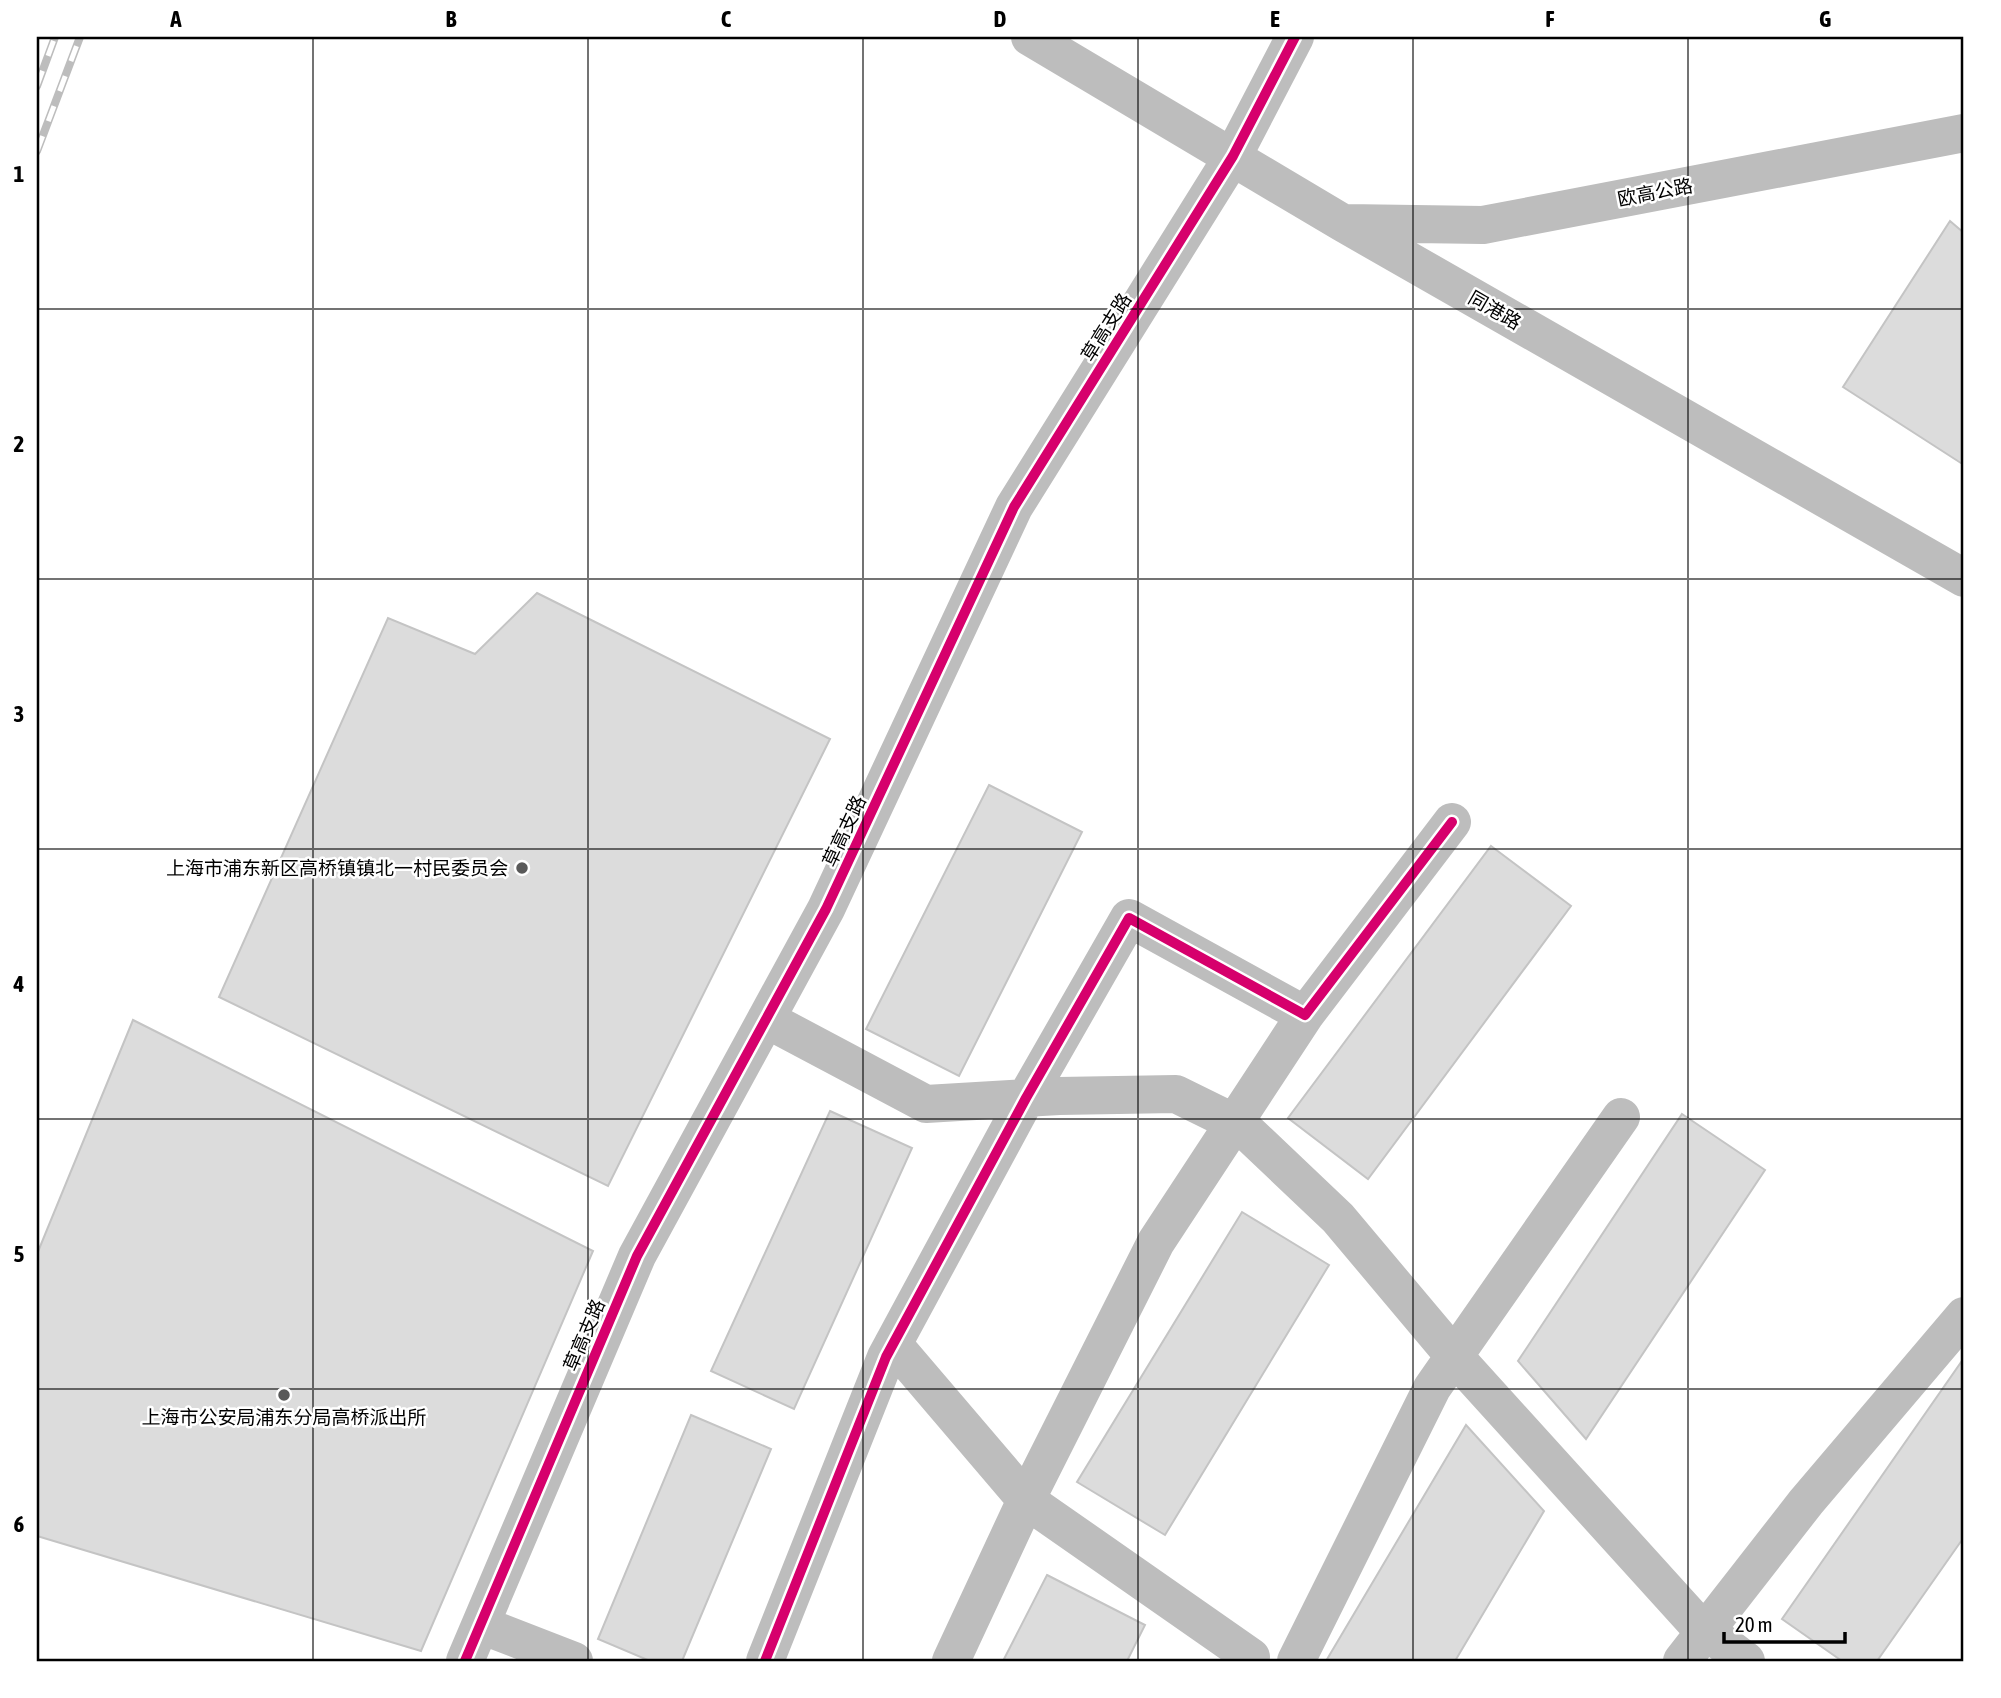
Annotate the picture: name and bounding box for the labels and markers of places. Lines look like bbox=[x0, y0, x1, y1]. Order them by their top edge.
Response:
place label: 上海市浦东新区高桥镇镇北一村民委员会 bbox=[166, 857, 508, 879]
marker: 上海市浦东新区高桥镇镇北一村民委员会 bbox=[514, 860, 530, 876]
marker: 上海市公安局浦东分局高桥派出所 bbox=[276, 1387, 292, 1403]
place label: 上海市公安局浦东分局高桥派出所 bbox=[141, 1406, 427, 1428]

